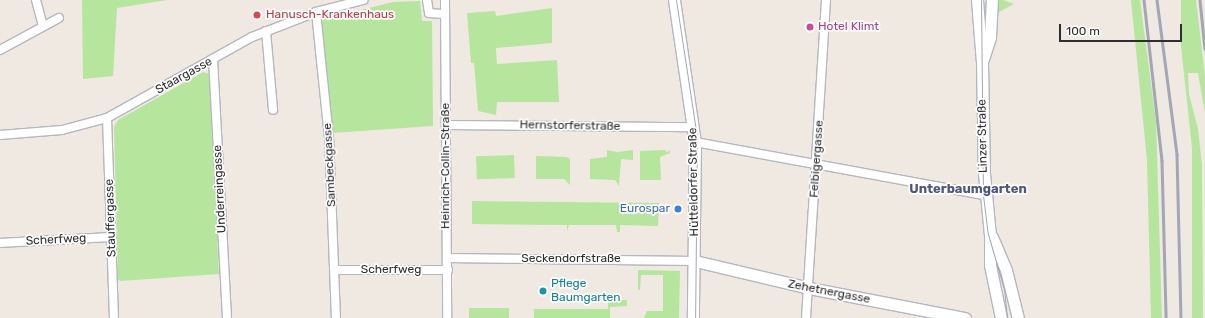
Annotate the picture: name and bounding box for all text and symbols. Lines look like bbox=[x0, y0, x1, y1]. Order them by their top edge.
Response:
place label: Hanusch-Krankenhaus bbox=[266, 8, 394, 22]
marker: Hanusch-Krankenhaus bbox=[251, 9, 263, 21]
scale bar bbox=[1061, 16, 1184, 42]
place label: Hotel Klimt bbox=[818, 20, 879, 34]
marker: Hotel Klimt bbox=[805, 22, 815, 32]
text: 100 m bbox=[1066, 24, 1100, 38]
street label: Staargasse bbox=[153, 55, 215, 97]
street label: Linzer Straße bbox=[975, 99, 991, 173]
street label: Heinrich-Collin-Straße bbox=[439, 103, 453, 229]
street label: Hernstorferstraße bbox=[519, 118, 621, 134]
street label: Felbigergasse bbox=[807, 120, 827, 198]
street label: Sambeckgasse bbox=[321, 123, 339, 207]
street label: Hütteldorfer Straße bbox=[686, 127, 702, 237]
street label: Underreingasse bbox=[211, 145, 229, 233]
street label: Stauffergasse bbox=[102, 179, 120, 257]
district label: Unterbaumgarten bbox=[909, 181, 1027, 197]
place label: Eurospar bbox=[620, 202, 670, 216]
marker: Eurospar bbox=[673, 204, 683, 214]
street label: Scherfweg bbox=[25, 231, 87, 249]
street label: Seckendorfstraße bbox=[521, 252, 621, 266]
street label: Scherfweg bbox=[361, 263, 421, 277]
place label: Pflege Baumgarten bbox=[551, 277, 621, 305]
street label: Zehetnergasse bbox=[787, 277, 871, 307]
marker: Pflege Baumgarten bbox=[538, 286, 548, 296]

